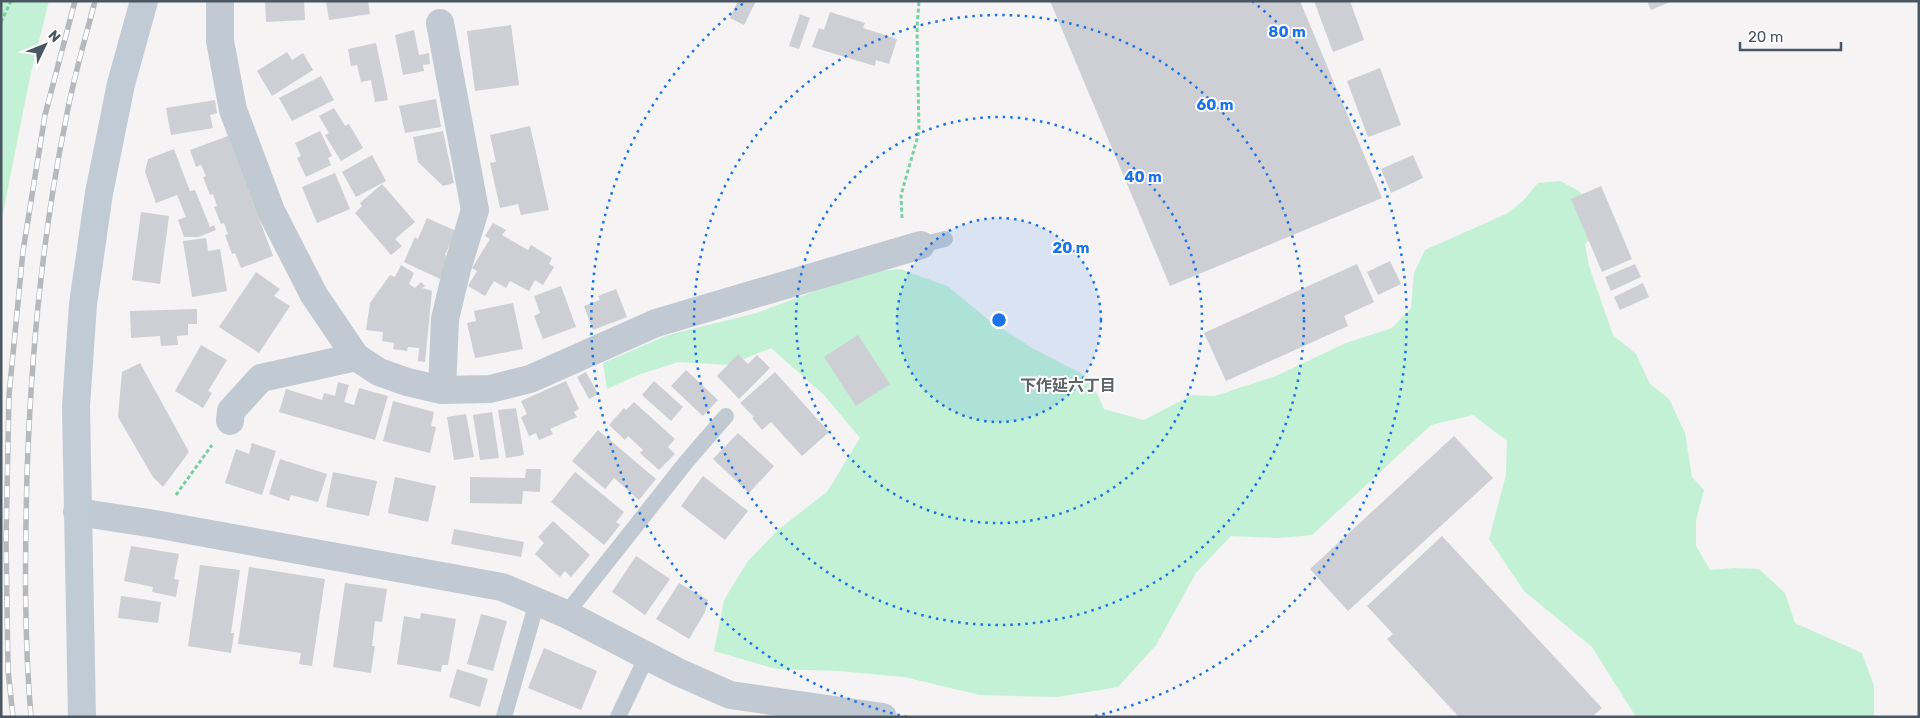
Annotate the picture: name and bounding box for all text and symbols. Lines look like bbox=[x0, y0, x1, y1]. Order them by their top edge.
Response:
north arrow bbox=[20, 20, 70, 70]
scale bar bbox=[1740, 20, 1841, 52]
text: 80 m bbox=[1268, 23, 1306, 41]
text: N bbox=[44, 27, 64, 46]
text: 20 m bbox=[1748, 28, 1783, 46]
text: 60 m bbox=[1197, 96, 1233, 114]
text: 40 m bbox=[1124, 168, 1162, 186]
text: 20 m bbox=[1053, 239, 1089, 257]
centre of rings bbox=[990, 311, 1008, 329]
district label: 下作延六丁目 bbox=[1020, 376, 1116, 395]

